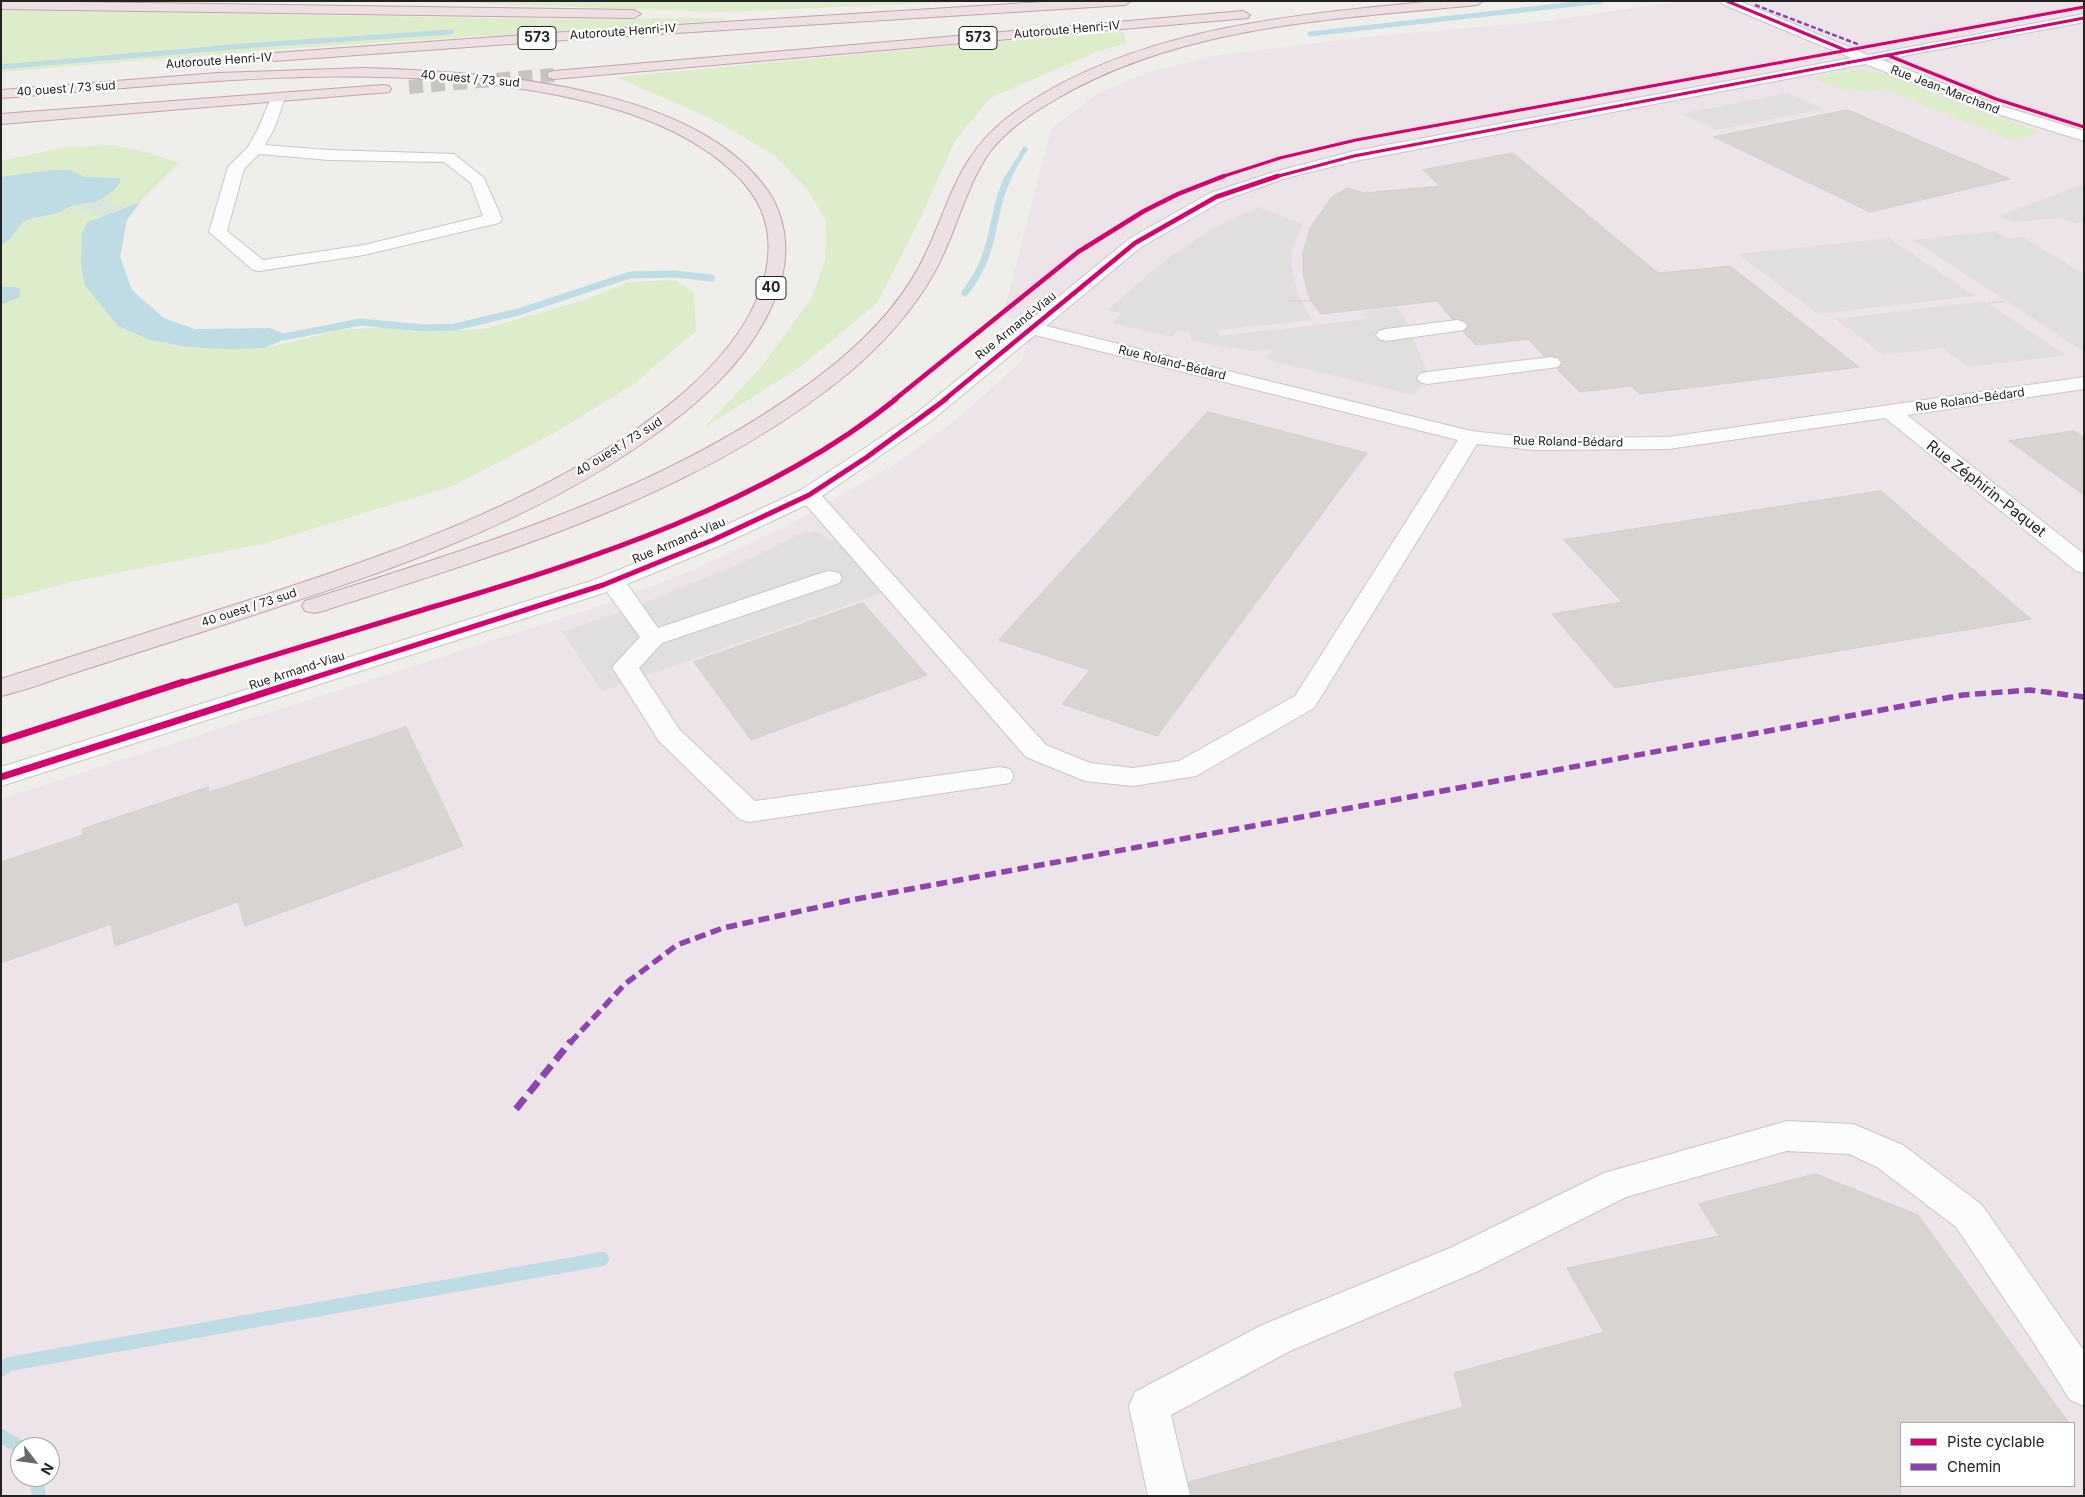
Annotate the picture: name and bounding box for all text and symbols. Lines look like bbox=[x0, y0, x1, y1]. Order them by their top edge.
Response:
street label: Autoroute Henri-IV bbox=[1013, 18, 1121, 42]
street label: Autoroute Henri-IV bbox=[569, 21, 677, 43]
road number: 573 bbox=[518, 26, 556, 49]
road number: 573 bbox=[959, 26, 997, 49]
street label: Autoroute Henri-IV bbox=[165, 50, 273, 72]
street label: Rue Jean-Marchand bbox=[1888, 63, 2002, 117]
street label: 40 ouest / 73 sud bbox=[420, 67, 520, 91]
street label: 40 ouest / 73 sud bbox=[16, 78, 116, 100]
road number: 40 bbox=[756, 276, 786, 300]
street label: Rue Armand-Viau bbox=[973, 289, 1059, 363]
street label: Rue Roland-Bédard bbox=[1117, 343, 1227, 383]
street label: Rue Roland-Bédard bbox=[1914, 385, 2026, 415]
street label: 40 ouest / 73 sud bbox=[573, 415, 665, 479]
street label: Rue Roland-Bédard bbox=[1513, 434, 1623, 450]
street label: Rue Zéphirin-Paquet bbox=[1923, 437, 2049, 541]
street label: Rue Armand-Viau bbox=[630, 515, 728, 567]
street label: 40 ouest / 73 sud bbox=[199, 586, 299, 630]
street label: Rue Armand-Viau bbox=[247, 649, 347, 693]
legend bbox=[1900, 1422, 2075, 1487]
text: Piste cyclable bbox=[1947, 1432, 2044, 1451]
north arrow bbox=[10, 1437, 60, 1487]
text: Chemin bbox=[1947, 1457, 2001, 1476]
text: N bbox=[38, 1460, 58, 1478]

